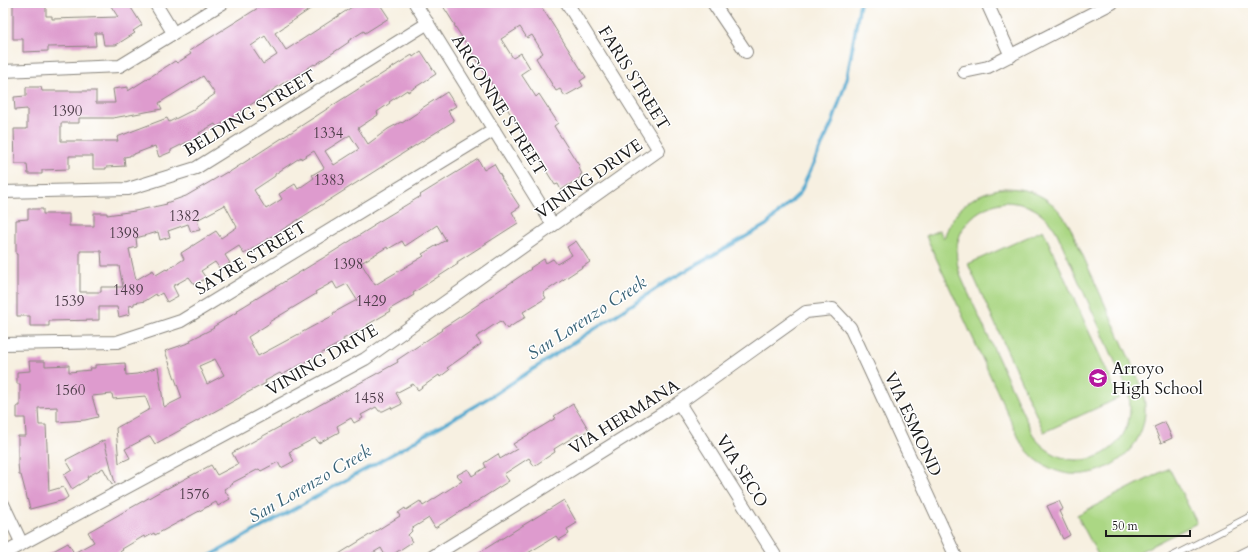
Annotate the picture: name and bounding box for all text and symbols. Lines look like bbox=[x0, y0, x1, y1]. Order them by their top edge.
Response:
street label: FARIS STREET bbox=[593, 22, 675, 134]
street label: ARGONNE STREET bbox=[446, 30, 552, 180]
street label: BELDING STREET bbox=[179, 64, 321, 162]
house number: 1390 bbox=[52, 101, 83, 121]
house number: 1334 bbox=[313, 123, 344, 143]
street label: VINING DRIVE bbox=[531, 134, 647, 224]
house number: 1383 bbox=[314, 170, 344, 190]
house number: 1382 bbox=[169, 206, 200, 226]
street label: SAYRE STREET bbox=[191, 216, 311, 300]
house number: 1398 bbox=[109, 223, 139, 243]
house number: 1398 bbox=[333, 254, 363, 274]
water label: San Lorenzo Creek bbox=[522, 270, 652, 366]
house number: 1489 bbox=[113, 280, 144, 300]
house number: 1539 bbox=[54, 291, 85, 311]
house number: 1429 bbox=[356, 291, 387, 311]
street label: VINING DRIVE bbox=[262, 319, 382, 401]
place label: Arroyo High School bbox=[1112, 357, 1203, 400]
school or university icon: Arroyo High School bbox=[1087, 367, 1109, 389]
street label: VIA ESMOND bbox=[879, 368, 947, 480]
street label: VIA HERMANA bbox=[564, 373, 684, 460]
house number: 1560 bbox=[55, 380, 86, 400]
house number: 1458 bbox=[354, 388, 384, 408]
street label: VIA SECO bbox=[711, 430, 773, 512]
water label: San Lorenzo Creek bbox=[244, 439, 376, 529]
house number: 1576 bbox=[179, 484, 210, 504]
scale bar bbox=[1106, 512, 1190, 538]
text: 50 m bbox=[1112, 518, 1139, 534]

